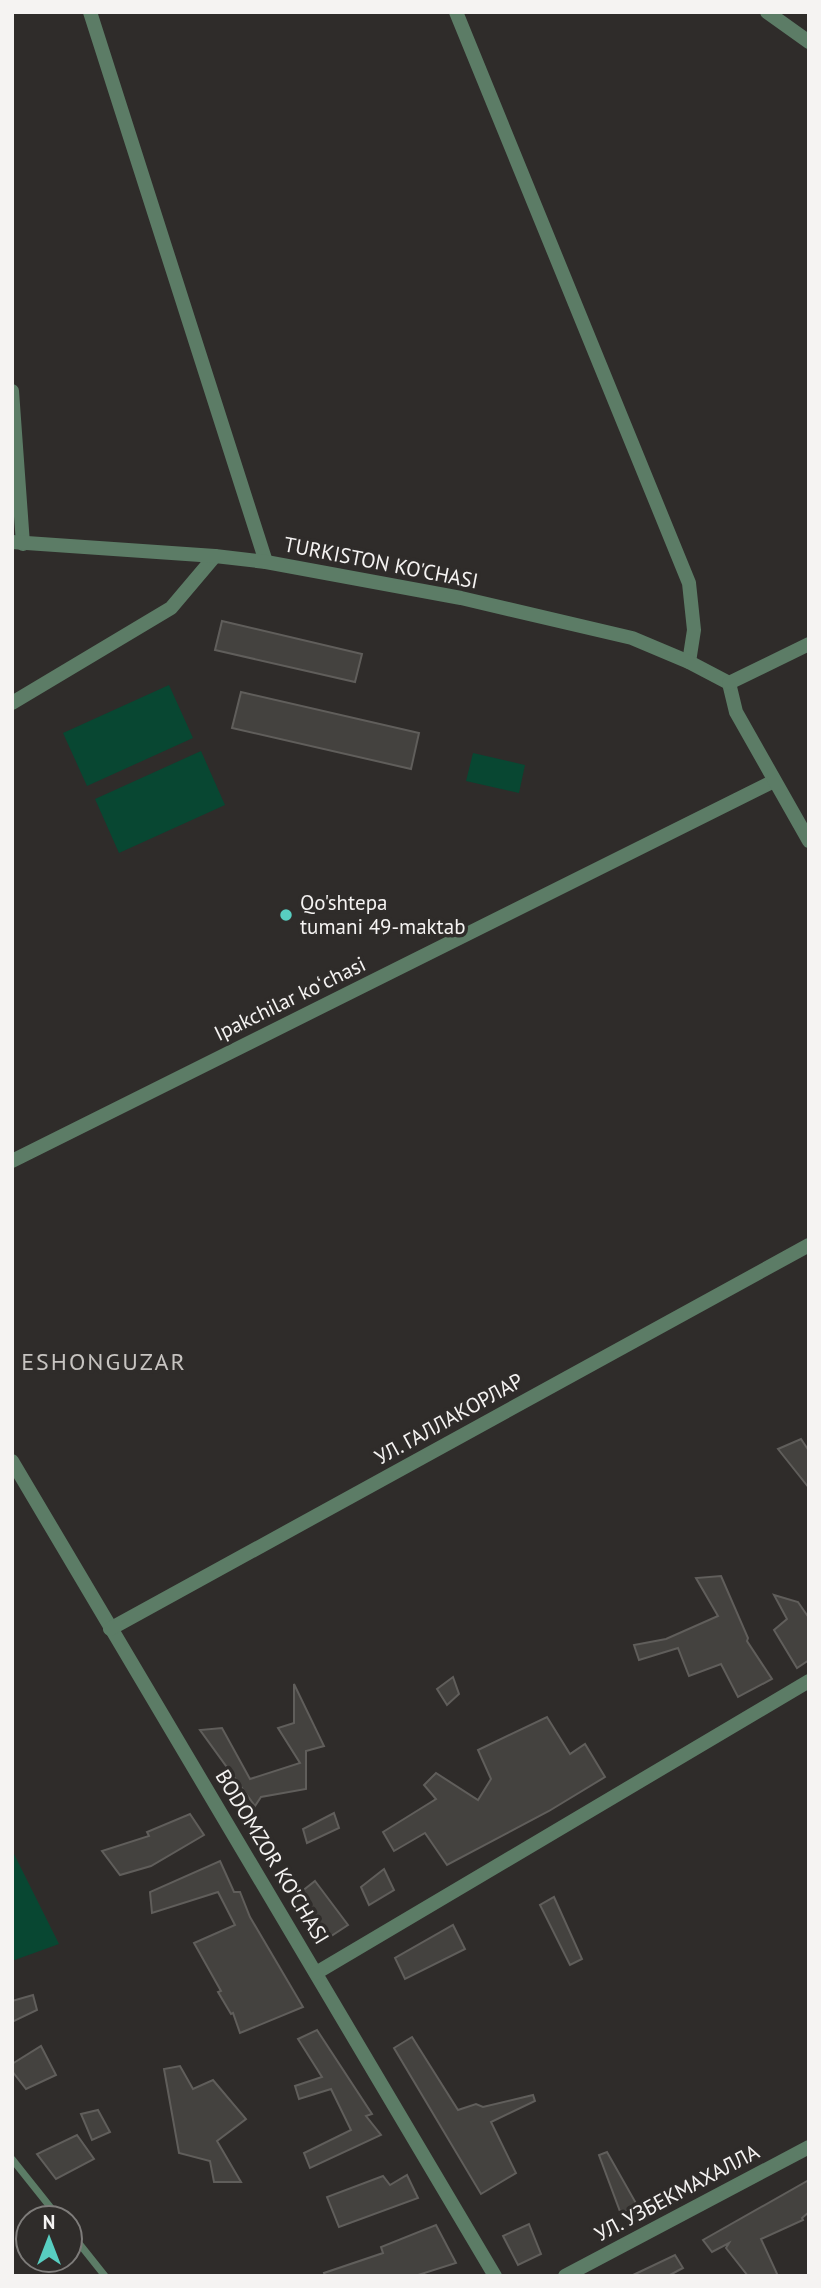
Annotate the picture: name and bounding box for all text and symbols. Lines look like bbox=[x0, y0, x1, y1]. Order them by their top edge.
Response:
street label: TURKISTON KO'CHASI bbox=[282, 530, 481, 595]
place label: Qo'shtepa tumani 49-maktab bbox=[300, 889, 465, 940]
marker: Qo'shtepa tumani 49-maktab bbox=[278, 907, 294, 923]
street label: Ipakchilar koʻchasi bbox=[210, 950, 370, 1047]
district label: ESHONGUZAR bbox=[21, 1346, 187, 1377]
street label: УЛ. ГАЛЛАКОРЛАР bbox=[370, 1367, 528, 1471]
street label: BODOMZOR KO'CHASI bbox=[209, 1764, 335, 1949]
street label: УЛ. УЗБЕКМАХАЛЛА bbox=[590, 2137, 764, 2247]
north arrow bbox=[14, 2204, 84, 2274]
text: N bbox=[43, 2210, 55, 2234]

